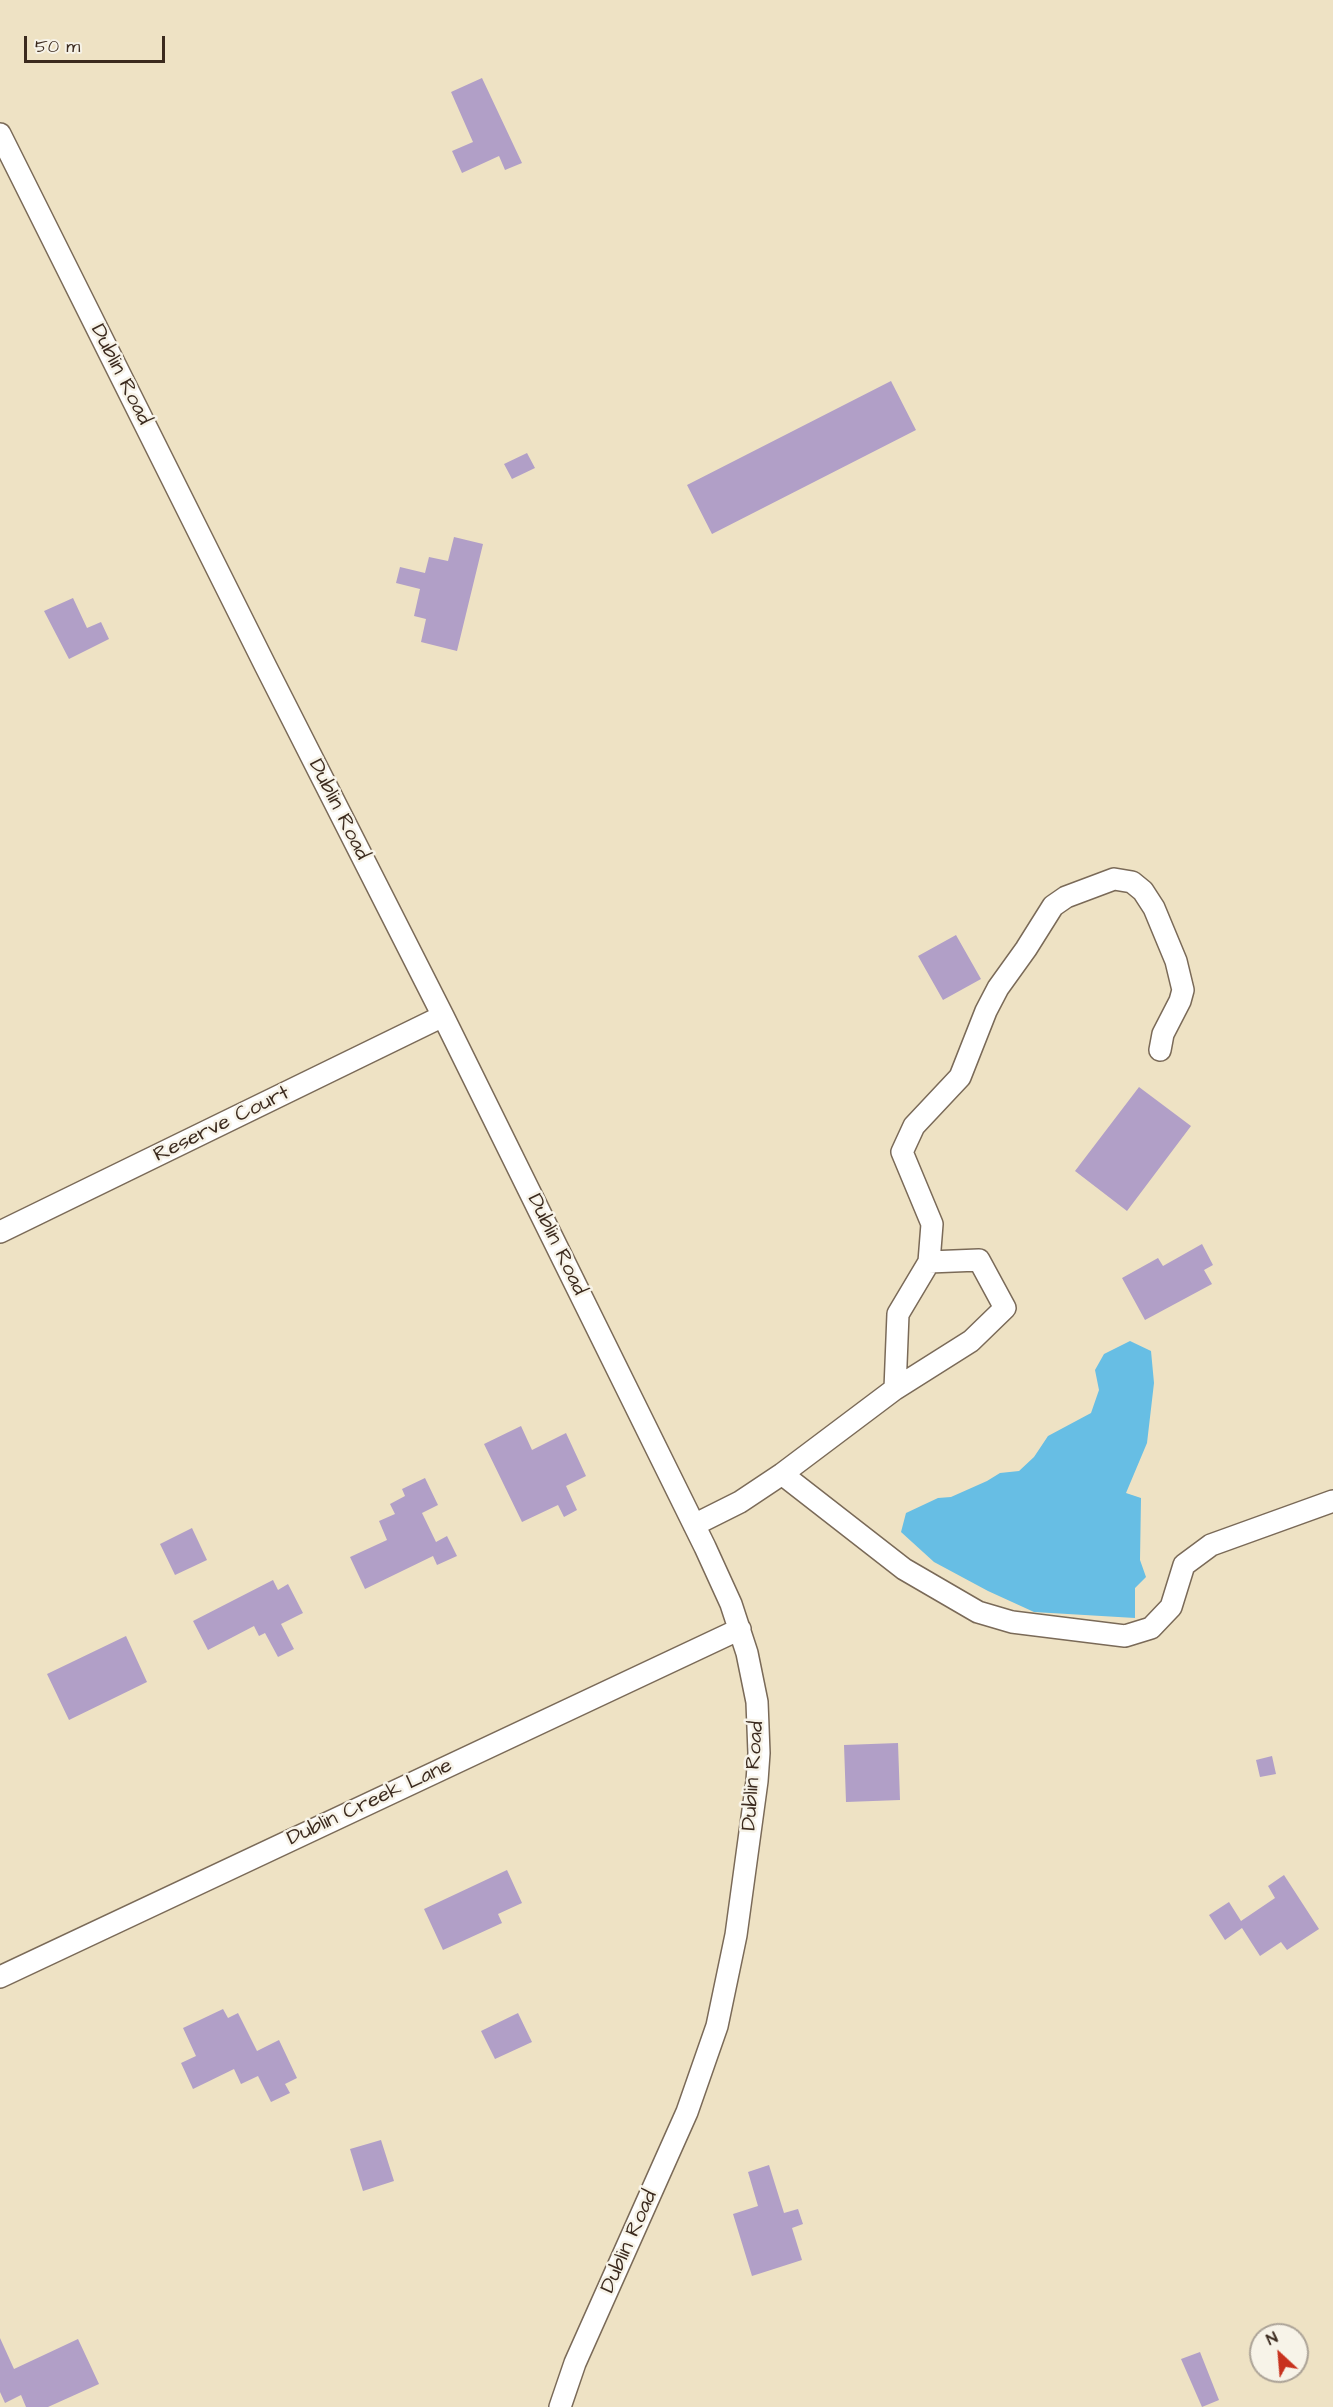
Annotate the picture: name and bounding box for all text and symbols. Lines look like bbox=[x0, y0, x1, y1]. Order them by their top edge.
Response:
scale bar bbox=[27, 24, 168, 62]
text: 50 m bbox=[35, 34, 80, 59]
street label: Dublin Road bbox=[84, 320, 156, 430]
street label: Dublin Road bbox=[302, 755, 374, 865]
street label: Reserve Court bbox=[150, 1081, 294, 1169]
street label: Dublin Road bbox=[521, 1190, 591, 1300]
street label: Dublin Road bbox=[738, 1720, 770, 1832]
street label: Dublin Creek Lane bbox=[284, 1754, 456, 1852]
street label: Dublin Road bbox=[596, 2187, 664, 2297]
north arrow bbox=[1249, 2323, 1309, 2383]
text: N bbox=[1263, 2327, 1281, 2351]

